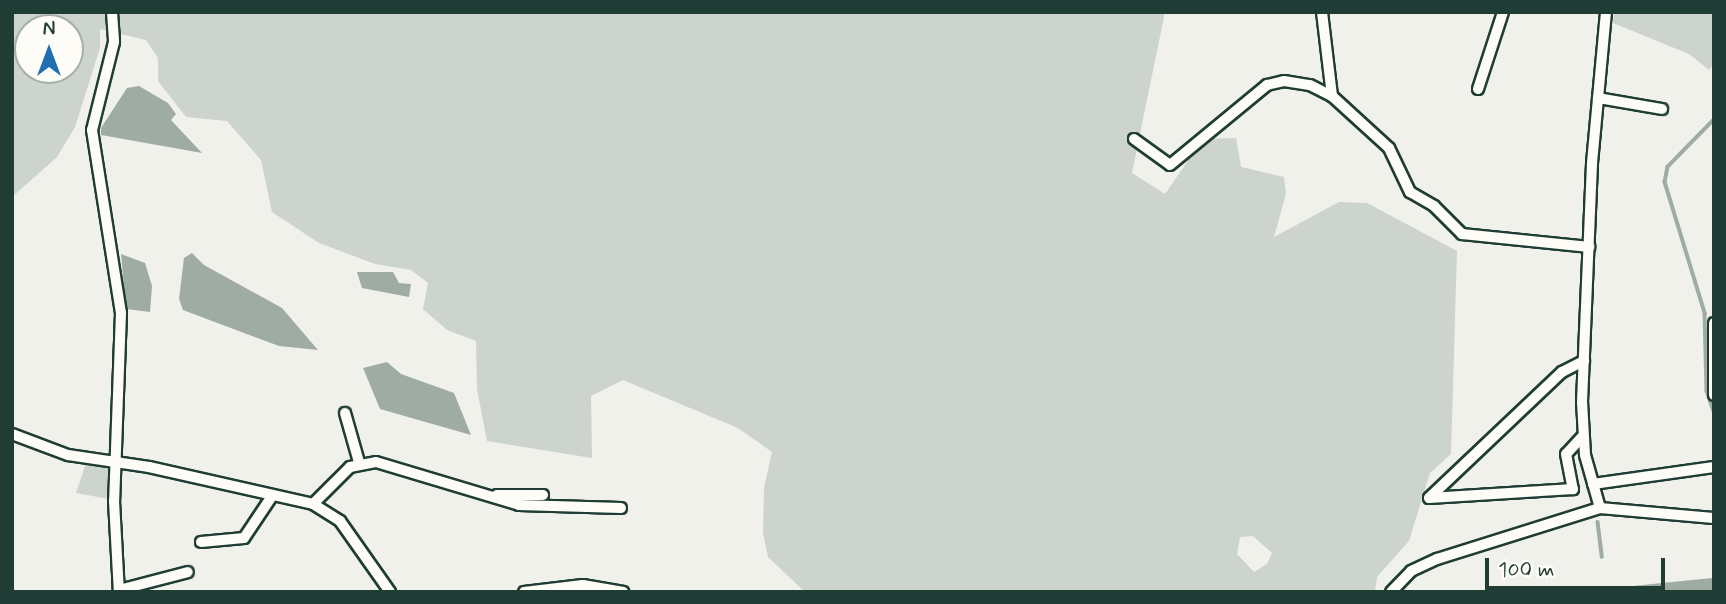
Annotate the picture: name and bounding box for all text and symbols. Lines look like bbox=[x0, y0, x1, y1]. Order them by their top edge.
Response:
north arrow bbox=[14, 14, 84, 84]
text: N bbox=[43, 17, 55, 42]
scale bar bbox=[1488, 544, 1668, 588]
text: 100 m bbox=[1498, 556, 1554, 584]

